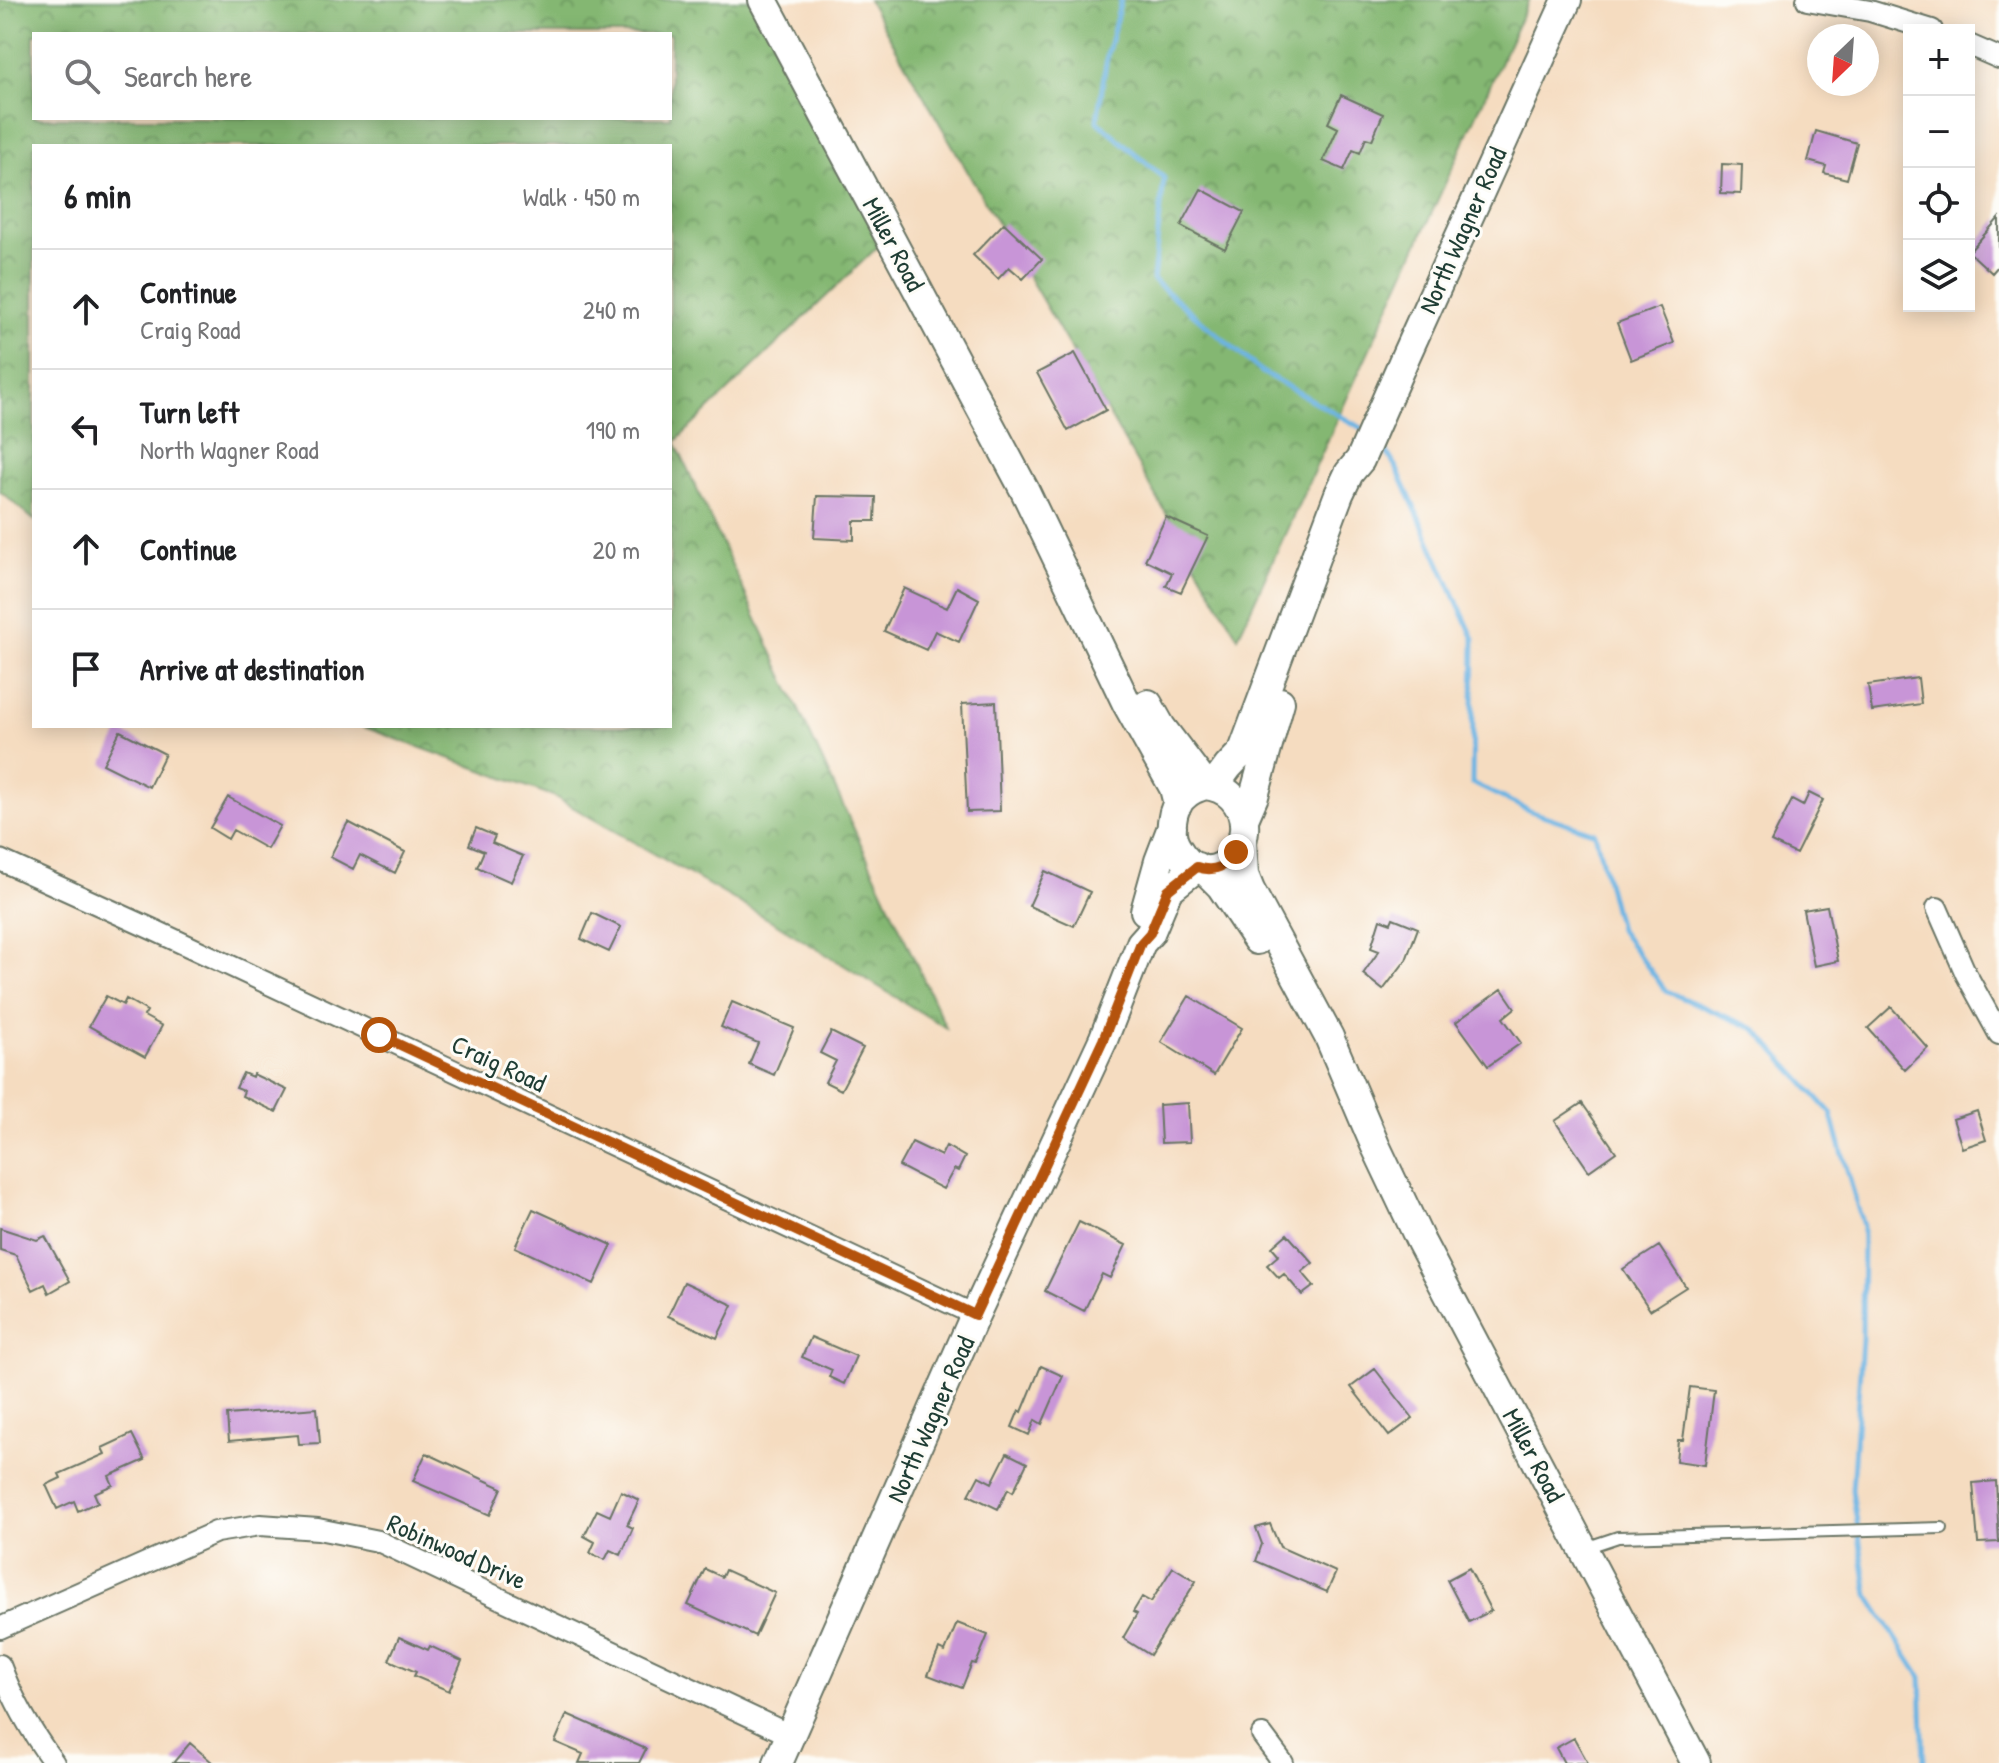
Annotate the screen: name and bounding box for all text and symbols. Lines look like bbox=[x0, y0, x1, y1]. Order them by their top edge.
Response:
north arrow bbox=[1807, 24, 1879, 96]
map controls bbox=[1903, 24, 1975, 312]
button: + bbox=[1903, 24, 1975, 96]
search box bbox=[32, 32, 672, 120]
icon: search bbox=[60, 54, 104, 98]
text: Search here bbox=[124, 56, 252, 96]
button: − bbox=[1903, 96, 1975, 168]
street label: North Wagner Road bbox=[1410, 141, 1514, 319]
button: locate bbox=[1903, 168, 1975, 240]
text: 6 min bbox=[64, 173, 132, 219]
text: Walk · 450 m bbox=[523, 179, 640, 214]
street label: Miller Road bbox=[855, 191, 933, 297]
button: layers bbox=[1903, 240, 1975, 312]
text: Continue bbox=[140, 272, 237, 312]
icon: ahead bbox=[64, 287, 108, 331]
text: 240 m bbox=[583, 292, 640, 327]
text: Craig Road bbox=[140, 312, 240, 347]
text: Turn left bbox=[140, 392, 239, 432]
icon: left bbox=[64, 407, 108, 451]
text: 190 m bbox=[586, 412, 640, 447]
text: North Wagner Road bbox=[140, 432, 319, 467]
icon: ahead bbox=[64, 527, 108, 571]
text: Continue bbox=[140, 529, 237, 569]
text: 20 m bbox=[593, 532, 640, 567]
icon: arrive bbox=[64, 647, 108, 691]
text: Arrive at destination bbox=[140, 649, 365, 689]
route end bbox=[1218, 834, 1254, 870]
route start bbox=[361, 1017, 397, 1053]
street label: Craig Road bbox=[446, 1026, 552, 1100]
street label: North Wagner Road bbox=[878, 1330, 982, 1508]
street label: Miller Road bbox=[1495, 1402, 1573, 1508]
street label: Robinwood Drive bbox=[382, 1505, 532, 1597]

